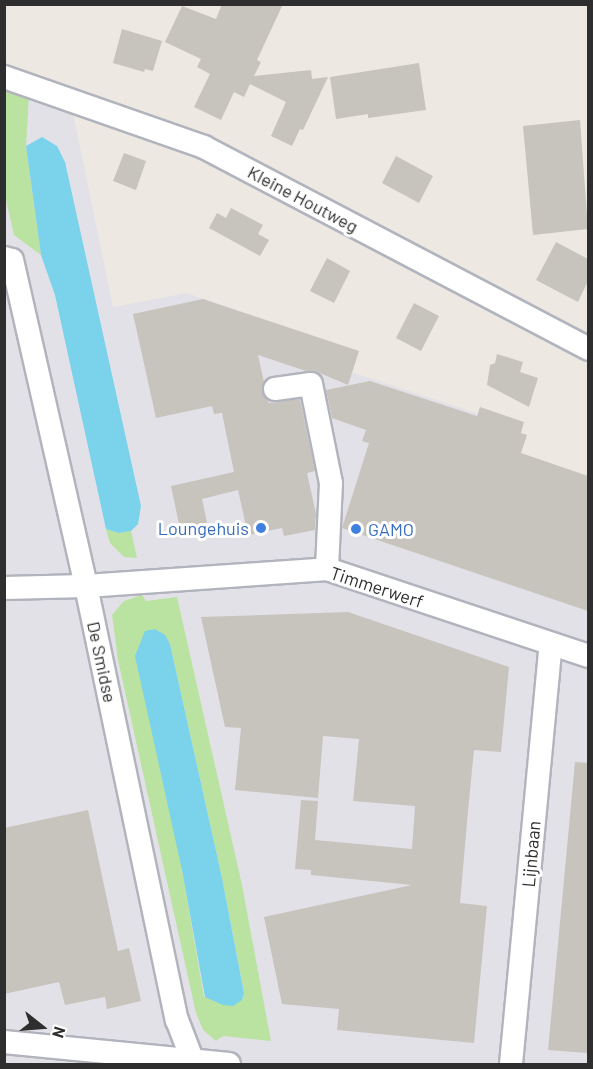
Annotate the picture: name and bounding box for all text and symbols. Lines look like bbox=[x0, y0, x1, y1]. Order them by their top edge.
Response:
street label: Kleine Houtweg bbox=[244, 161, 362, 237]
place label: Loungehuis bbox=[158, 517, 249, 539]
place label: GAMO bbox=[368, 518, 414, 540]
marker: Loungehuis bbox=[254, 521, 268, 535]
marker: GAMO bbox=[349, 522, 363, 536]
street label: Timmerwerf bbox=[328, 562, 426, 612]
street label: De Smidse bbox=[83, 619, 121, 705]
street label: Lijnbaan bbox=[517, 820, 545, 888]
north arrow bbox=[12, 997, 72, 1057]
text: N bbox=[49, 1025, 70, 1040]

